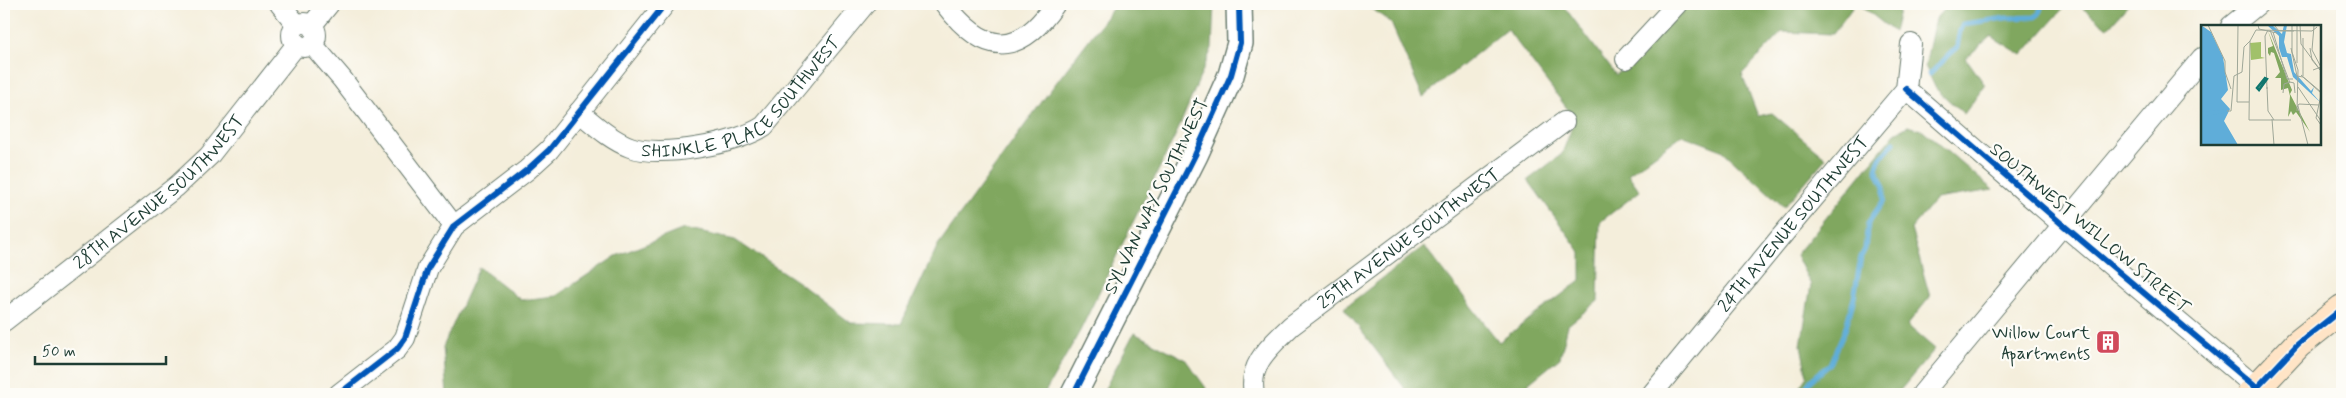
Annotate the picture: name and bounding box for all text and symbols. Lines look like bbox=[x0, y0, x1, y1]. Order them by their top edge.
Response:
inset map bbox=[2201, 25, 2321, 145]
street label: SHINKLE PLACE SOUTHWEST bbox=[640, 31, 847, 164]
street label: SYLVAN WAY SOUTHWEST bbox=[1099, 95, 1215, 298]
street label: 28TH AVENUE SOUTHWEST bbox=[69, 110, 250, 275]
street label: 24TH AVENUE SOUTHWEST bbox=[1713, 131, 1875, 318]
street label: SOUTHWEST WILLOW STREET bbox=[1984, 138, 2195, 320]
street label: 25TH AVENUE SOUTHWEST bbox=[1313, 163, 1505, 315]
place label: Willow Court Apartments bbox=[1992, 321, 2090, 367]
building icon: Willow Court Apartments bbox=[2095, 329, 2121, 355]
scale bar bbox=[35, 333, 166, 365]
text: 50 m bbox=[42, 342, 76, 362]

